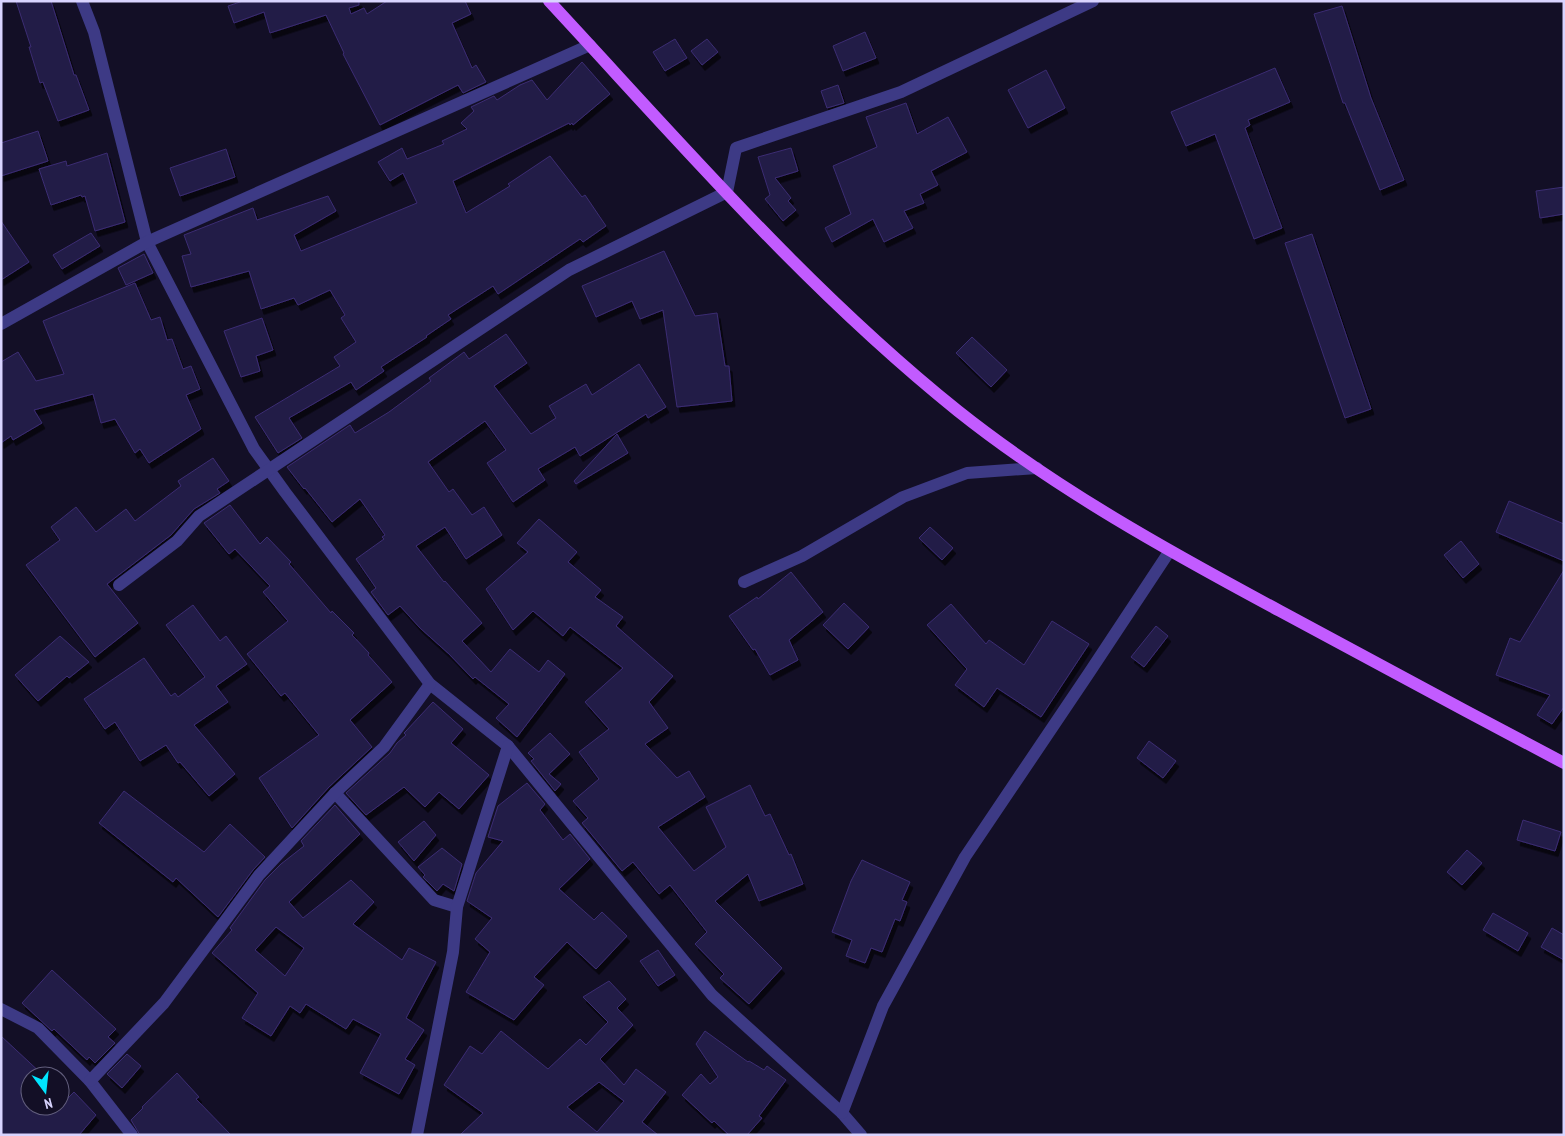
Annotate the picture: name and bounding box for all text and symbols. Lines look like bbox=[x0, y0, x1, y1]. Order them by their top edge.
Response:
north arrow bbox=[20, 1066, 70, 1116]
text: N bbox=[42, 1094, 54, 1113]

